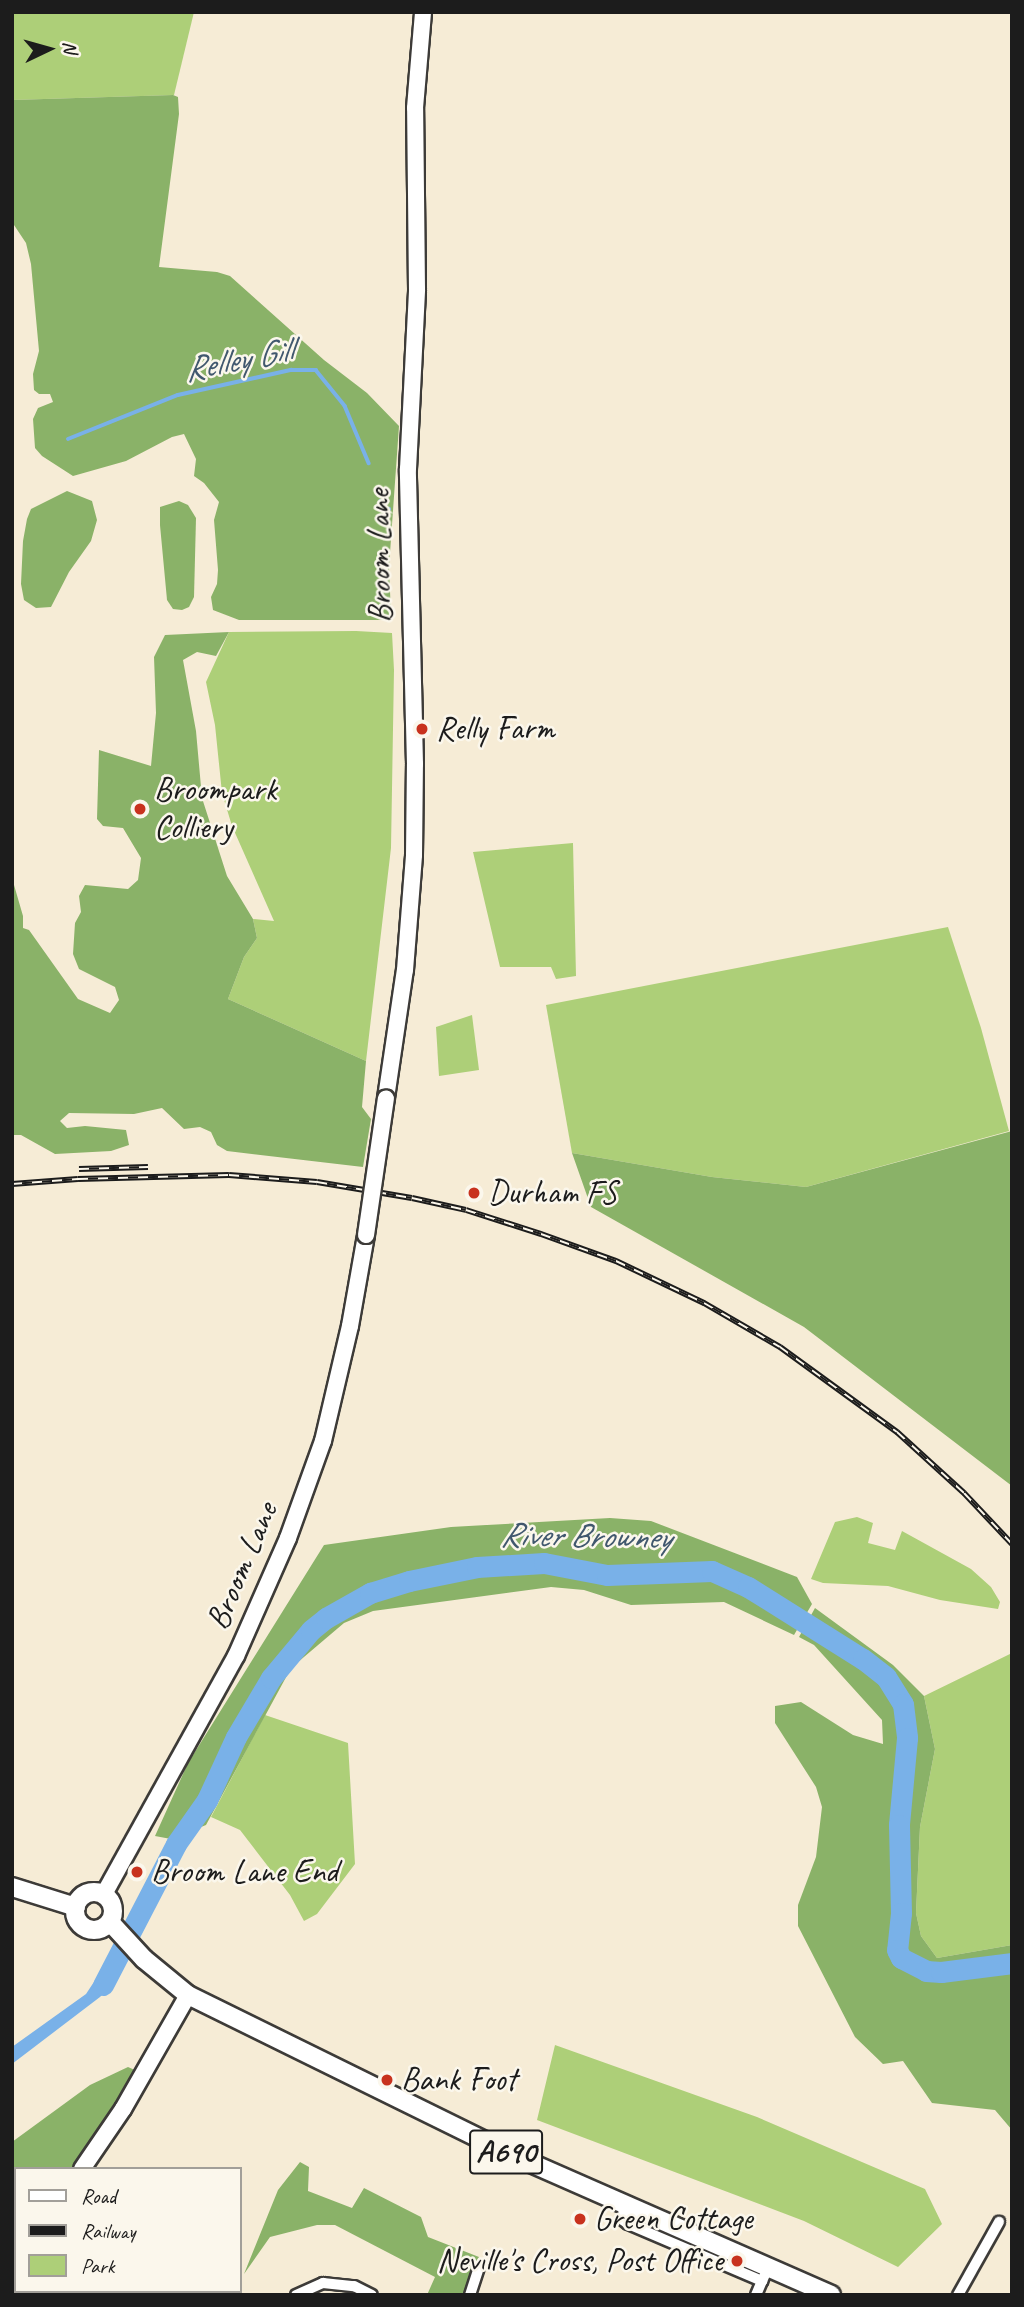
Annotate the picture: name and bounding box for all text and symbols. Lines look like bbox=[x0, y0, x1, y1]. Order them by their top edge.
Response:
north arrow bbox=[14, 14, 84, 84]
text: N bbox=[57, 40, 82, 54]
water label: Relley Gill bbox=[180, 329, 296, 391]
street label: Broom Lane bbox=[359, 488, 401, 624]
place label: Relly Farm bbox=[436, 709, 555, 749]
marker: Relly Farm bbox=[414, 721, 430, 737]
place label: Broompark Colliery bbox=[154, 770, 276, 848]
marker: Broompark Colliery bbox=[132, 801, 148, 817]
place label: Durham FS bbox=[488, 1173, 617, 1213]
marker: Durham FS bbox=[466, 1185, 482, 1201]
street label: Broom Lane bbox=[197, 1496, 287, 1636]
water label: River Browney bbox=[500, 1514, 670, 1558]
place label: Broom Lane End bbox=[151, 1852, 339, 1892]
marker: Broom Lane End bbox=[129, 1864, 145, 1880]
place label: Bank Foot bbox=[401, 2060, 516, 2100]
marker: Bank Foot bbox=[379, 2072, 395, 2088]
road number: A690 bbox=[468, 2124, 544, 2180]
legend bbox=[14, 2167, 242, 2293]
text: Road bbox=[81, 2183, 116, 2209]
place label: Green Cottage bbox=[594, 2199, 751, 2239]
marker: Green Cottage bbox=[572, 2211, 588, 2227]
text: Railway bbox=[81, 2218, 135, 2244]
place label: Neville's Cross, Post Office bbox=[437, 2241, 723, 2281]
text: Park bbox=[81, 2253, 114, 2279]
marker: Neville's Cross, Post Office bbox=[729, 2253, 745, 2269]

